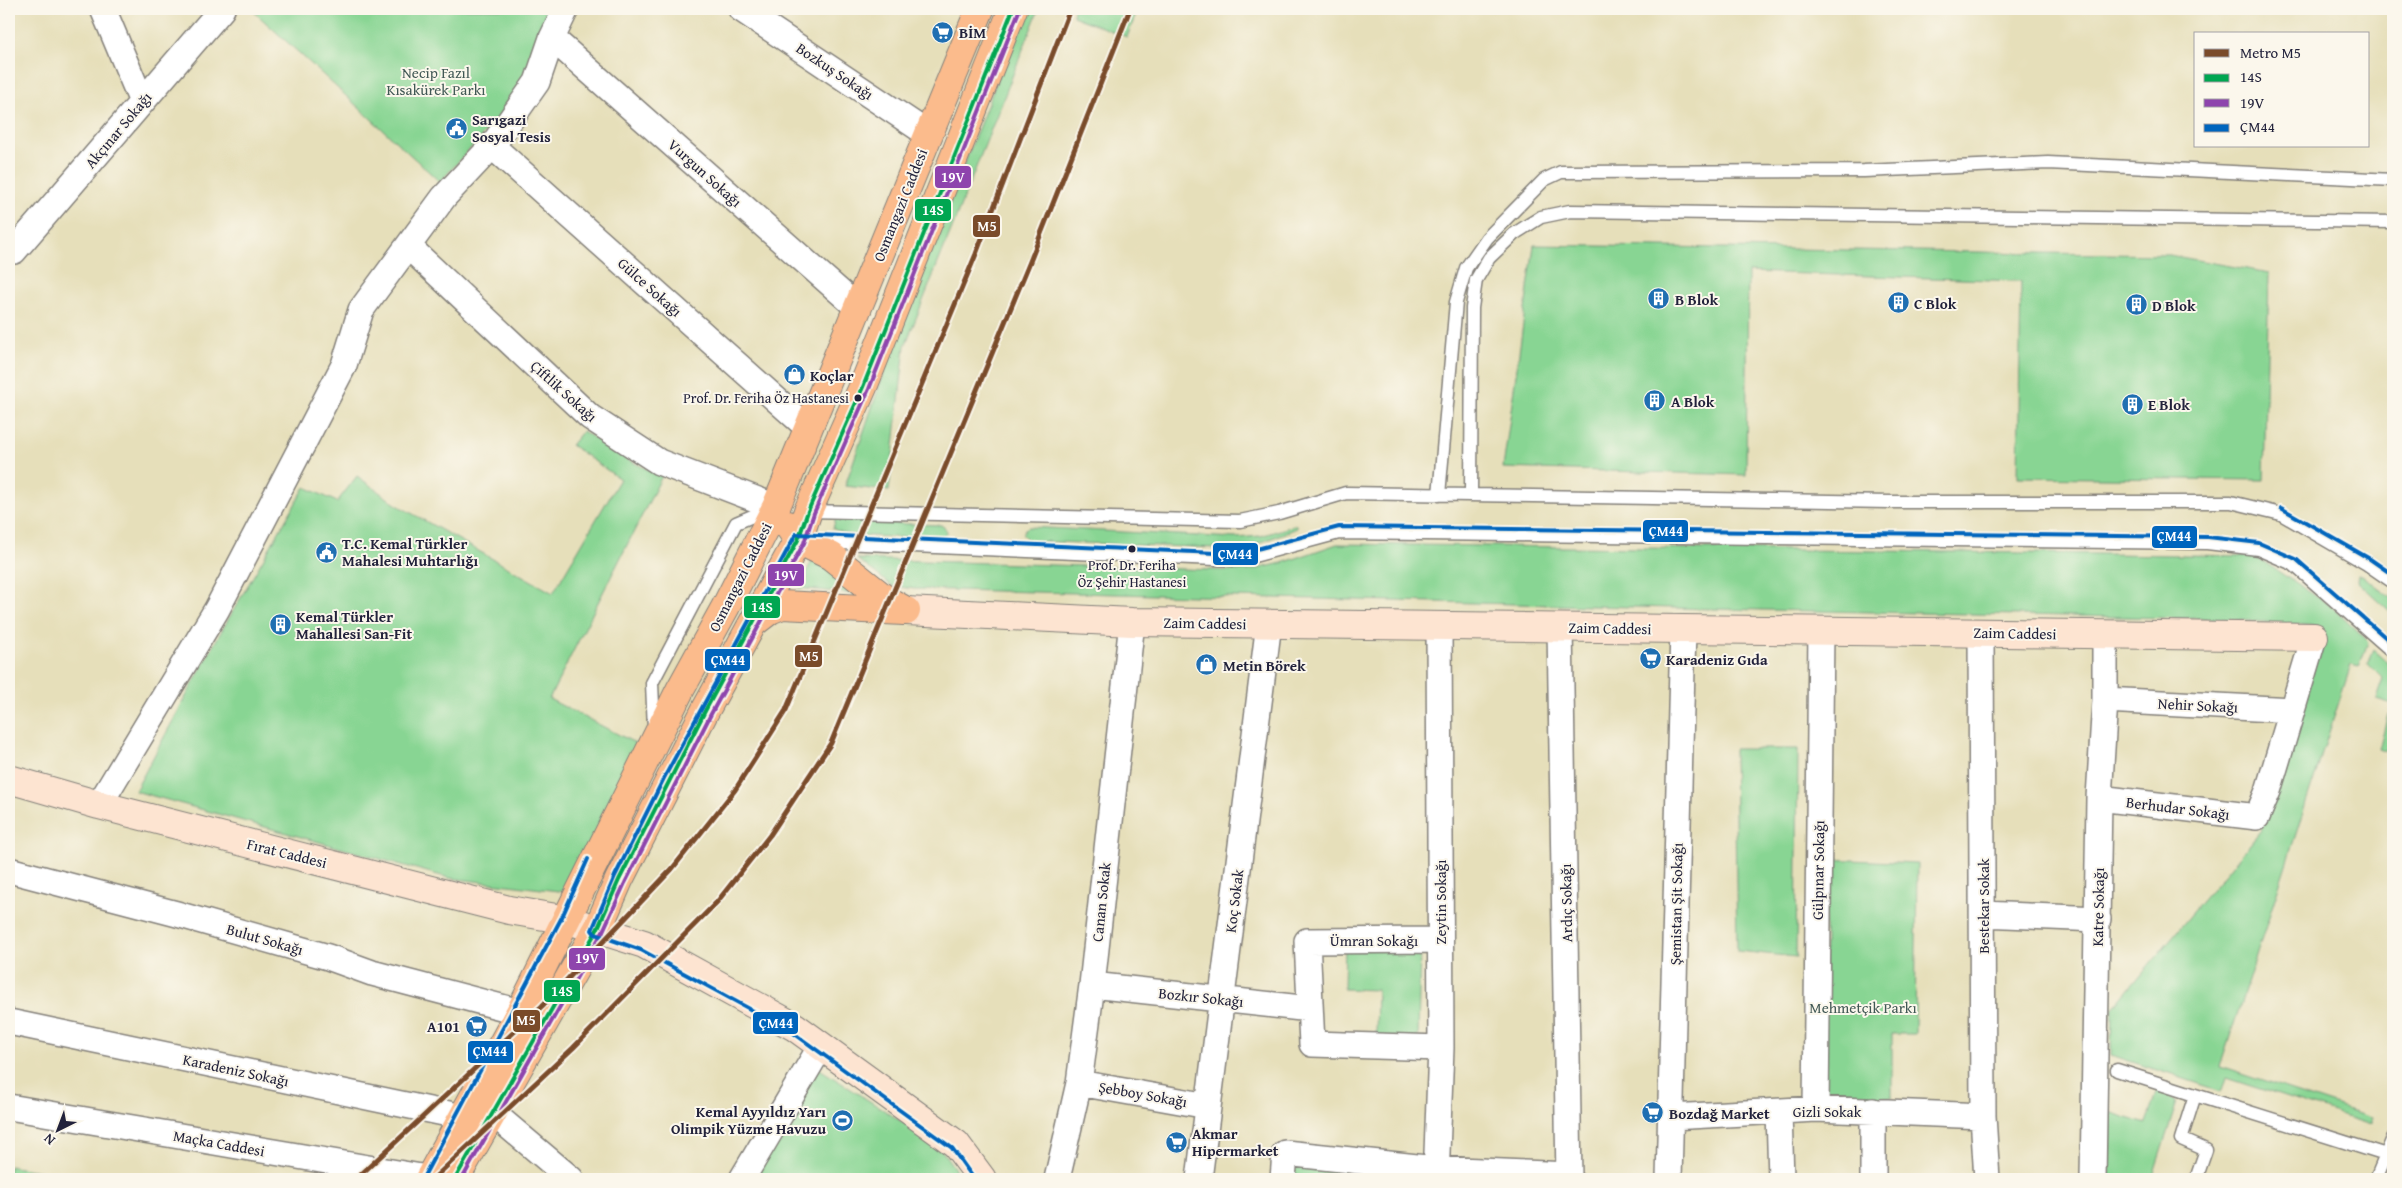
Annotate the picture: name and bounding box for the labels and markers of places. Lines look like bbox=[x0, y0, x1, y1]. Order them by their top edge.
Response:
supermarket icon: BİM bbox=[931, 20, 955, 44]
place label: BİM bbox=[959, 22, 986, 43]
place label: Sarıgazi Sosyal Tesis bbox=[472, 109, 551, 147]
public building icon: Sarıgazi Sosyal Tesis bbox=[444, 116, 468, 140]
building icon: B Blok bbox=[1647, 287, 1671, 311]
place label: B Blok bbox=[1675, 289, 1718, 310]
building icon: C Blok bbox=[1886, 291, 1910, 315]
place label: C Blok bbox=[1914, 293, 1957, 314]
building icon: D Blok bbox=[2124, 293, 2148, 317]
place label: D Blok bbox=[2152, 295, 2196, 316]
shop icon: Koçlar bbox=[782, 363, 806, 387]
place label: Koçlar bbox=[810, 365, 854, 386]
place label: Prof. Dr. Feriha Öz Hastanesi bbox=[683, 388, 849, 408]
building icon: A Blok bbox=[1643, 389, 1667, 413]
place label: A Blok bbox=[1671, 391, 1715, 412]
building icon: E Blok bbox=[2120, 392, 2144, 416]
marker: Prof. Dr. Feriha Öz Hastanesi bbox=[853, 393, 863, 403]
place label: E Blok bbox=[2148, 394, 2190, 415]
place label: T.C. Kemal Türkler Mahalesi Muhtarlığı bbox=[342, 533, 478, 571]
public building icon: T.C. Kemal Türkler Mahalesi Muhtarlığı bbox=[314, 540, 338, 564]
marker: Prof. Dr. Feriha Öz Şehir Hastanesi bbox=[1127, 544, 1137, 554]
place label: Prof. Dr. Feriha Öz Şehir Hastanesi bbox=[1078, 555, 1186, 592]
place label: Kemal Türkler Mahallesi San-Fit bbox=[296, 606, 412, 644]
building icon: Kemal Türkler Mahallesi San-Fit bbox=[268, 613, 292, 637]
supermarket icon: Karadeniz Gıda bbox=[1638, 647, 1662, 671]
place label: Karadeniz Gıda bbox=[1666, 649, 1768, 670]
shop icon: Metin Börek bbox=[1195, 653, 1219, 677]
place label: Metin Börek bbox=[1223, 655, 1306, 676]
supermarket icon: A101 bbox=[464, 1014, 488, 1038]
place label: A101 bbox=[427, 1016, 460, 1037]
place label: Kemal Ayyıldız Yarı Olimpik Yüzme Havuzu bbox=[671, 1101, 826, 1139]
supermarket icon: Bozdağ Market bbox=[1641, 1101, 1665, 1125]
place label: Bozdağ Market bbox=[1669, 1103, 1770, 1124]
sports icon: Kemal Ayyıldız Yarı Olimpik Yüzme Havuzu bbox=[830, 1108, 854, 1132]
place label: Akmar Hipermarket bbox=[1192, 1123, 1279, 1161]
supermarket icon: Akmar Hipermarket bbox=[1164, 1130, 1188, 1154]

